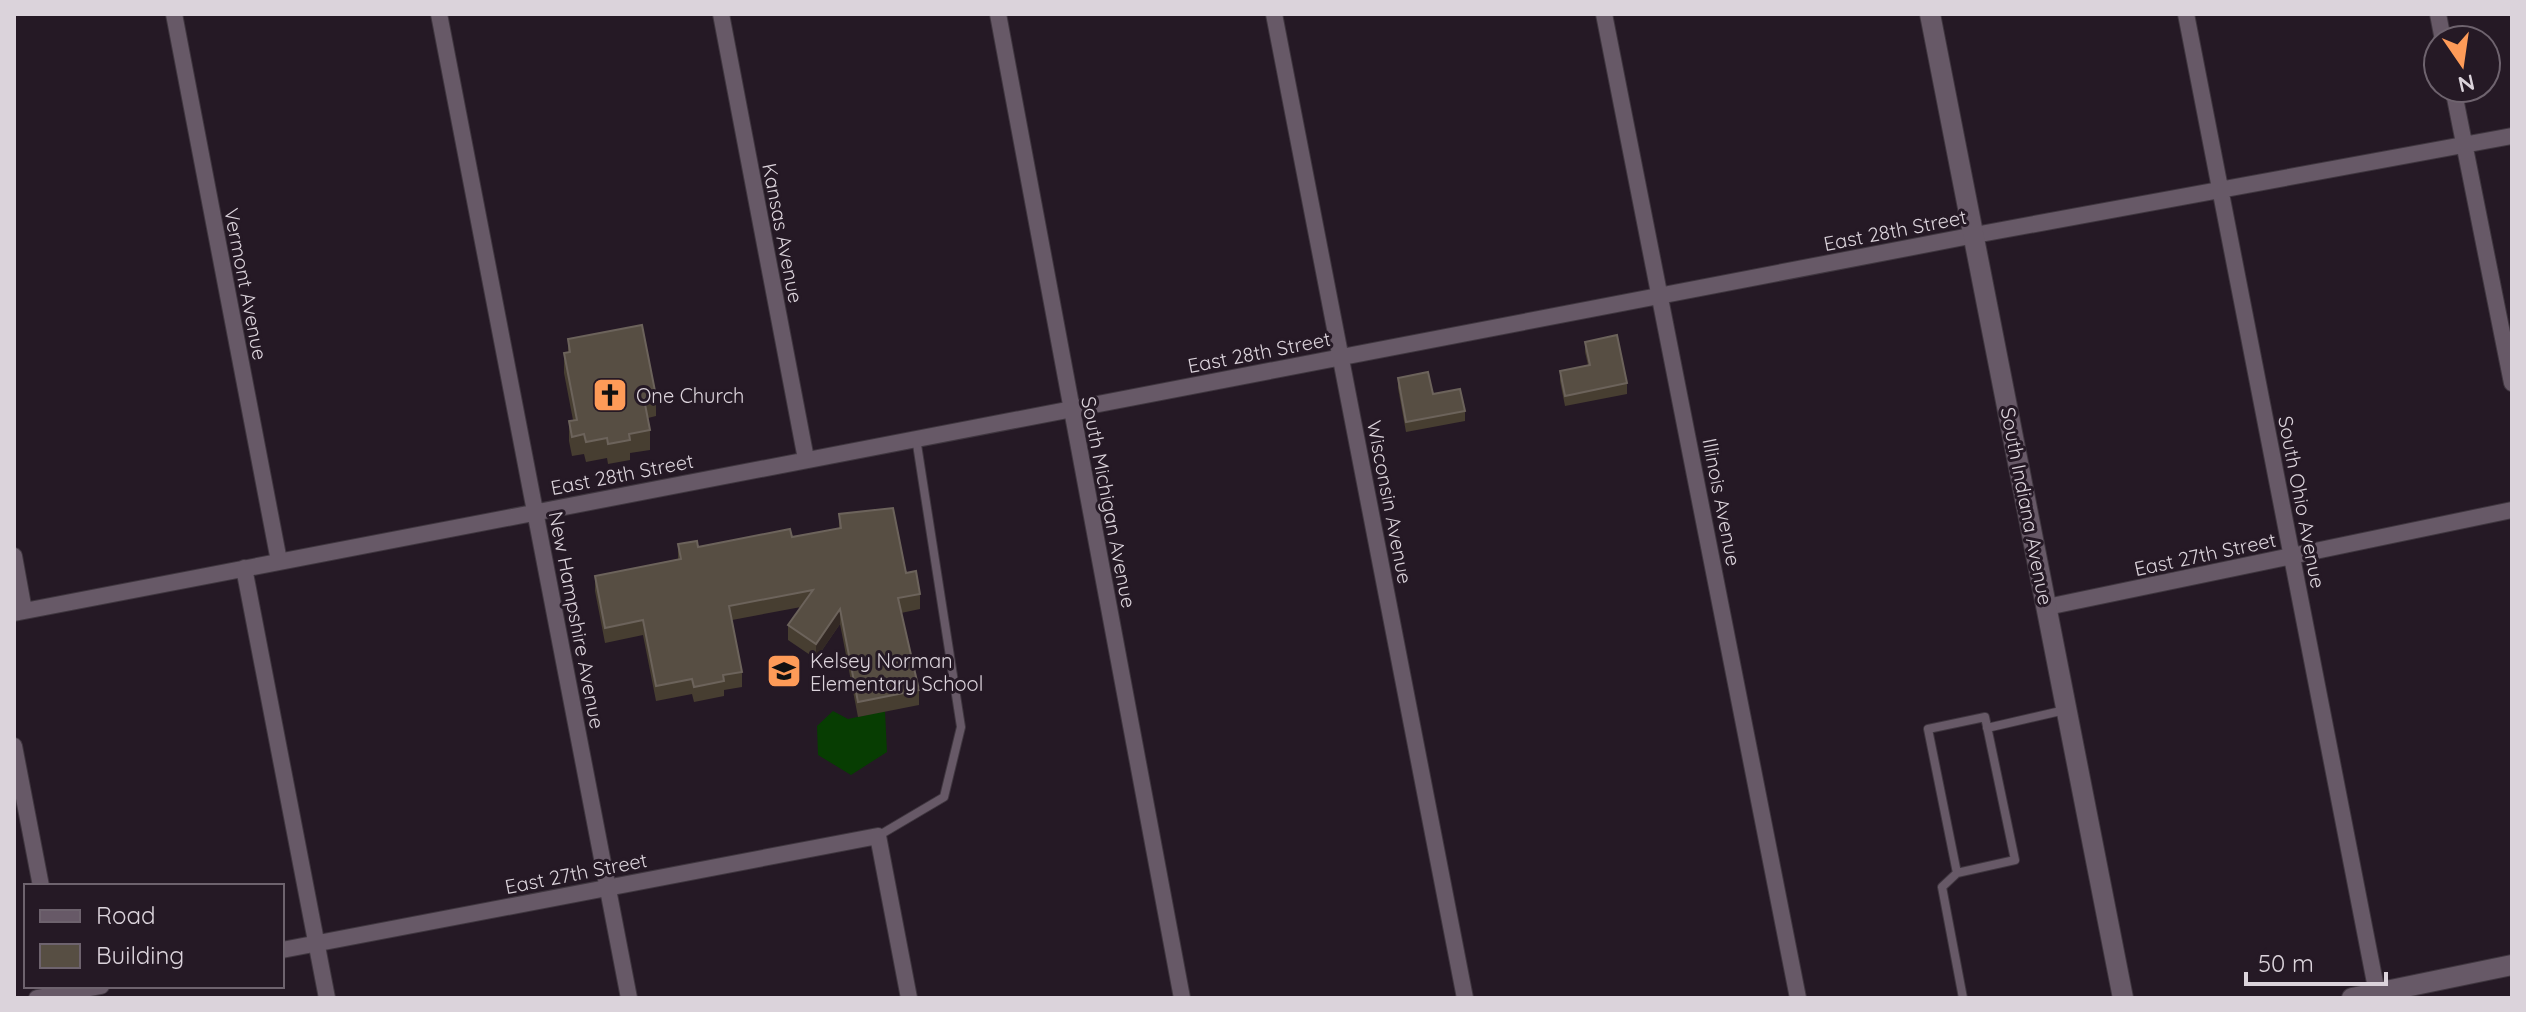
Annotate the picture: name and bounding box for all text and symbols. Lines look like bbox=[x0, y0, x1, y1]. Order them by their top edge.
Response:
north arrow bbox=[2422, 24, 2502, 104]
text: N bbox=[2455, 68, 2478, 99]
street label: Kansas Avenue bbox=[757, 161, 809, 305]
street label: East 28th Street bbox=[1821, 204, 1969, 256]
street label: Vermont Avenue bbox=[219, 206, 273, 362]
street label: East 28th Street bbox=[1185, 326, 1333, 378]
church icon: One Church bbox=[591, 376, 629, 414]
place label: One Church bbox=[636, 383, 744, 408]
street label: South Michigan Avenue bbox=[1076, 394, 1142, 610]
street label: South Indiana Avenue bbox=[1996, 405, 2058, 607]
street label: South Ohio Avenue bbox=[2273, 414, 2331, 590]
street label: Wisconsin Avenue bbox=[1362, 418, 1418, 586]
street label: Illinois Avenue bbox=[1697, 436, 1747, 568]
street label: East 28th Street bbox=[548, 448, 696, 500]
street label: New Hampshire Avenue bbox=[544, 509, 610, 731]
street label: East 27th Street bbox=[2132, 527, 2278, 581]
place label: Kelsey Norman Elementary School bbox=[810, 648, 983, 696]
school or university icon: Kelsey Norman Elementary School bbox=[765, 652, 803, 690]
street label: East 27th Street bbox=[503, 847, 649, 899]
legend bbox=[24, 884, 284, 988]
text: Road bbox=[96, 900, 156, 930]
scale bar bbox=[2246, 936, 2386, 986]
text: Building bbox=[96, 940, 184, 970]
text: 50 m bbox=[2258, 948, 2314, 978]

